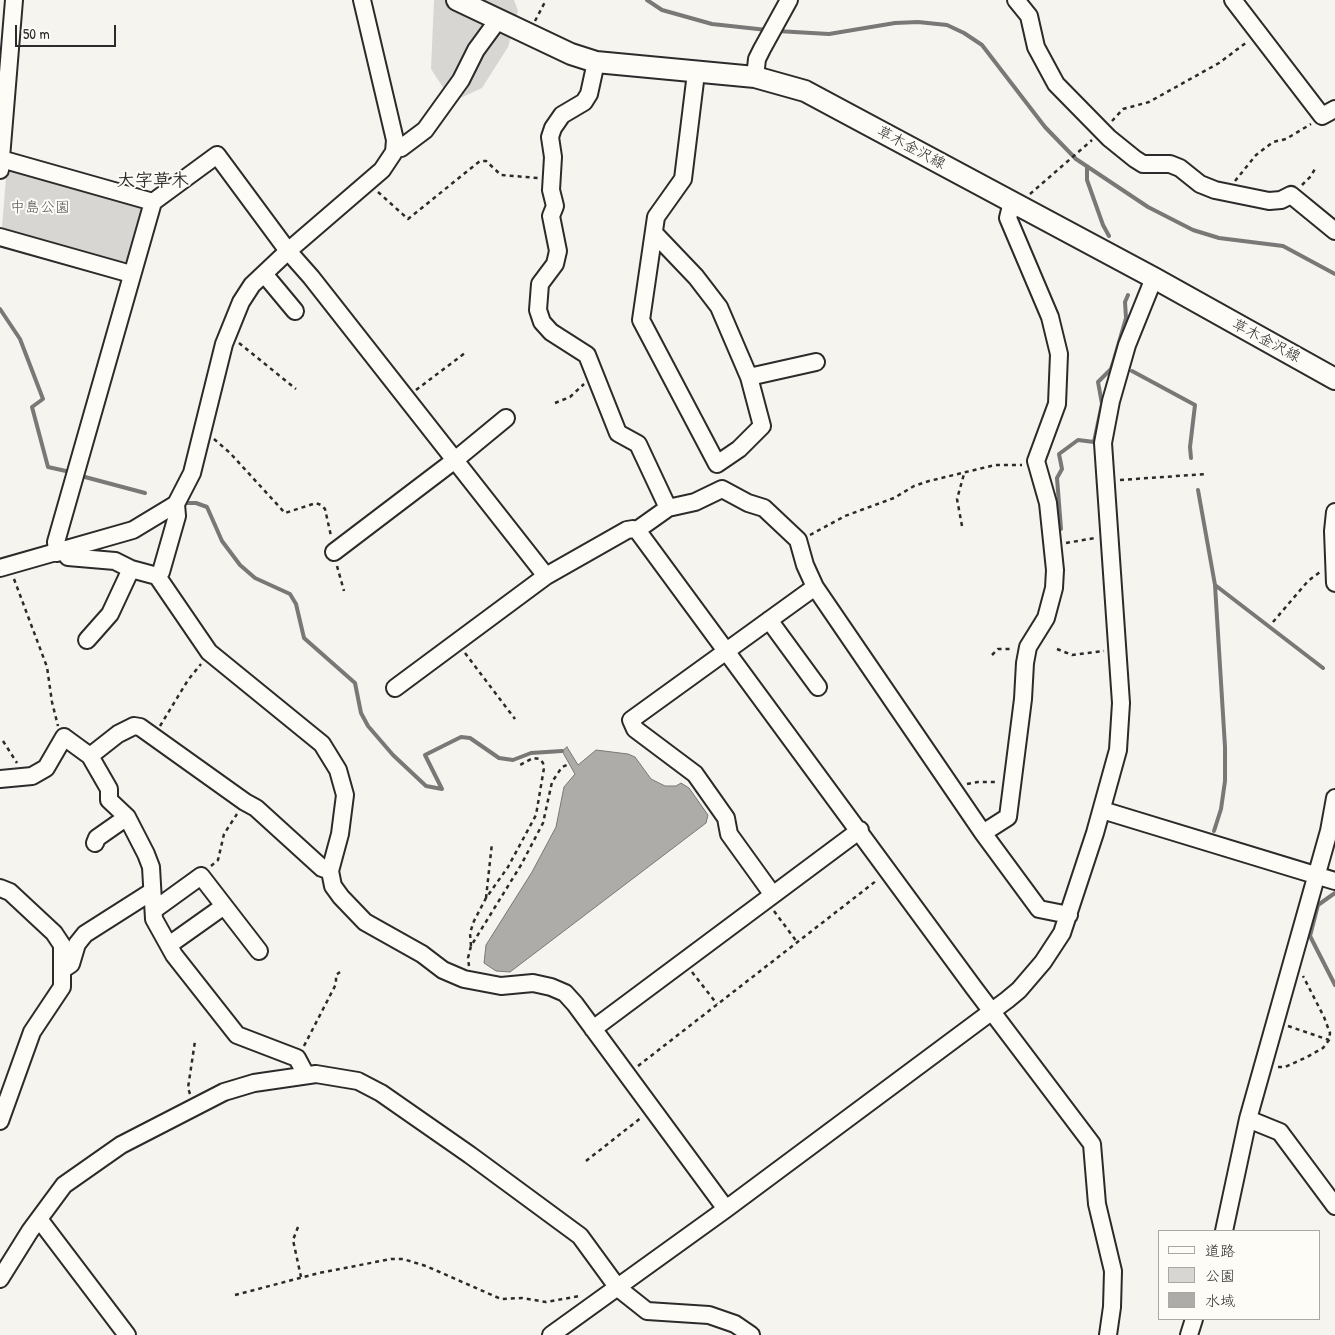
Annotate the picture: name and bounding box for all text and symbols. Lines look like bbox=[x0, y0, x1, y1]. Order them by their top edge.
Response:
scale bar bbox=[18, 15, 119, 47]
text: 50 m bbox=[23, 23, 50, 44]
street label: 草木金沢線 bbox=[874, 122, 948, 174]
district label: 大字草木 bbox=[117, 170, 189, 192]
park label: 中島公園 bbox=[10, 199, 70, 217]
street label: 草木金沢線 bbox=[1229, 315, 1303, 367]
legend bbox=[1158, 1230, 1320, 1320]
text: 道路 bbox=[1205, 1240, 1235, 1261]
text: 公園 bbox=[1205, 1265, 1235, 1286]
text: 水域 bbox=[1205, 1290, 1235, 1311]

